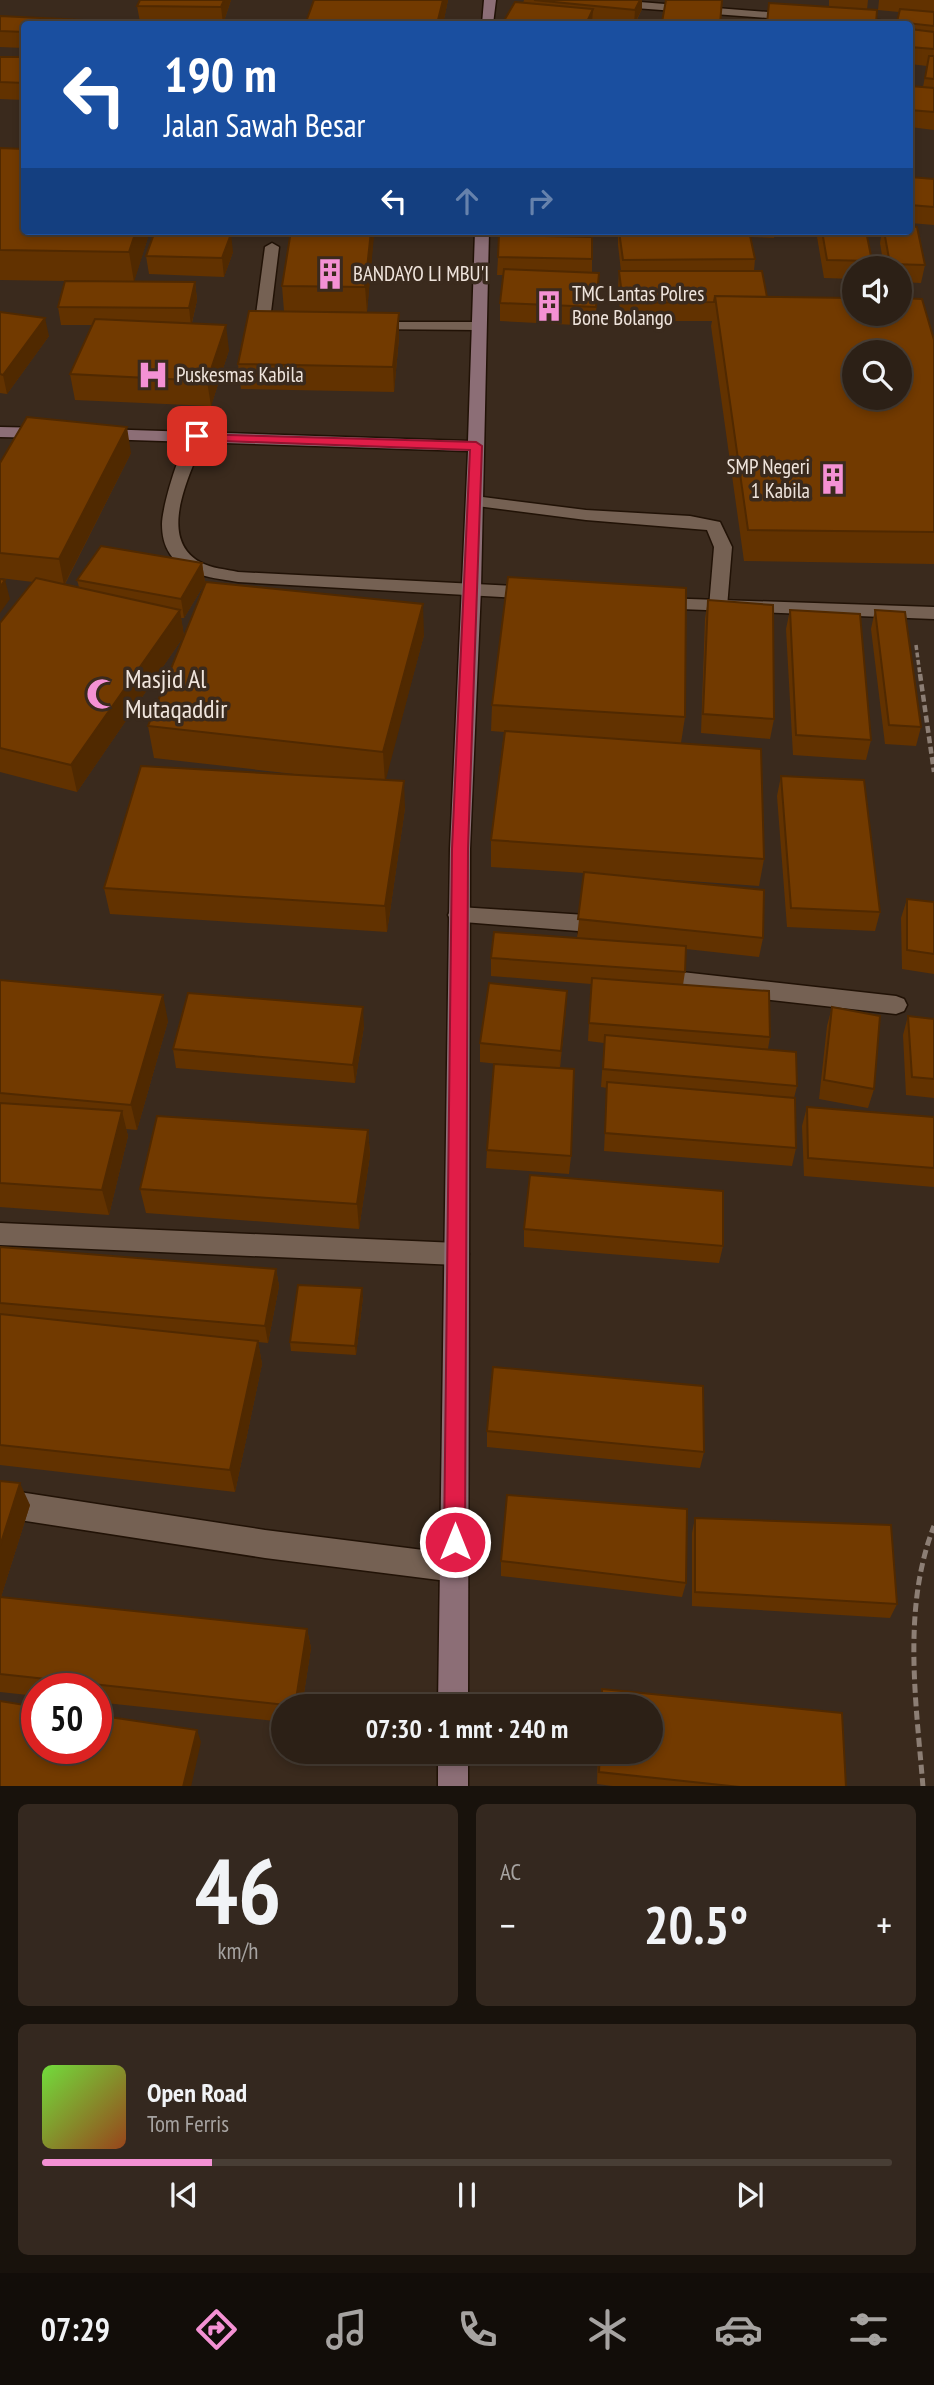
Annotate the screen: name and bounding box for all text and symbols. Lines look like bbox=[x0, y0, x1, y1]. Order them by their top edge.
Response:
text: 190 m bbox=[164, 42, 277, 106]
icon: left bbox=[49, 49, 140, 140]
text: Jalan Sawah Besar bbox=[164, 104, 365, 146]
icon: left bbox=[375, 182, 413, 220]
icon: ahead bbox=[448, 182, 486, 220]
icon: right bbox=[521, 182, 559, 220]
map controls bbox=[842, 256, 912, 410]
button: sound bbox=[842, 256, 912, 326]
building icon: BANDAYO LI MBU'I bbox=[313, 257, 347, 291]
place label: BANDAYO LI MBU'I bbox=[353, 260, 489, 287]
place label: TMC Lantas Polres Bone Bolango bbox=[572, 280, 704, 331]
building icon: TMC Lantas Polres Bone Bolango bbox=[532, 289, 566, 323]
button: search bbox=[842, 340, 912, 410]
hospital icon: Puskesmas Kabila bbox=[136, 358, 170, 392]
place label: Puskesmas Kabila bbox=[176, 361, 304, 388]
pin bbox=[167, 406, 227, 466]
icon: arrive bbox=[178, 417, 216, 455]
place label: SMP Negeri 1 Kabila bbox=[727, 453, 810, 504]
building icon: SMP Negeri 1 Kabila bbox=[816, 462, 850, 496]
place label: Masjid Al Mutaqaddir bbox=[125, 662, 227, 725]
mosque icon: Masjid Al Mutaqaddir bbox=[85, 677, 119, 711]
position arrow bbox=[418, 1505, 492, 1579]
speed limit sign: 50 bbox=[21, 1673, 112, 1764]
text: 07:30 · 1 mnt · 240 m bbox=[366, 1712, 568, 1745]
text: 46 bbox=[195, 1831, 282, 1949]
text: AC bbox=[500, 1857, 521, 1886]
text: 20.5° bbox=[644, 1891, 748, 1958]
text: − bbox=[500, 1900, 516, 1949]
text: + bbox=[876, 1900, 892, 1949]
text: km/h bbox=[218, 1936, 258, 1965]
text: Open Road bbox=[147, 2076, 247, 2109]
text: Tom Ferris bbox=[147, 2109, 229, 2138]
icon: previous bbox=[165, 2176, 203, 2214]
icon: pause bbox=[448, 2176, 486, 2214]
icon: next bbox=[731, 2176, 769, 2214]
icon: directions bbox=[192, 2305, 241, 2354]
icon: music bbox=[322, 2305, 371, 2354]
icon: phone bbox=[453, 2305, 502, 2354]
icon: climate bbox=[583, 2305, 632, 2354]
icon: car bbox=[714, 2305, 763, 2354]
icon: filters bbox=[844, 2305, 893, 2354]
text: 07:29 bbox=[41, 2308, 110, 2350]

